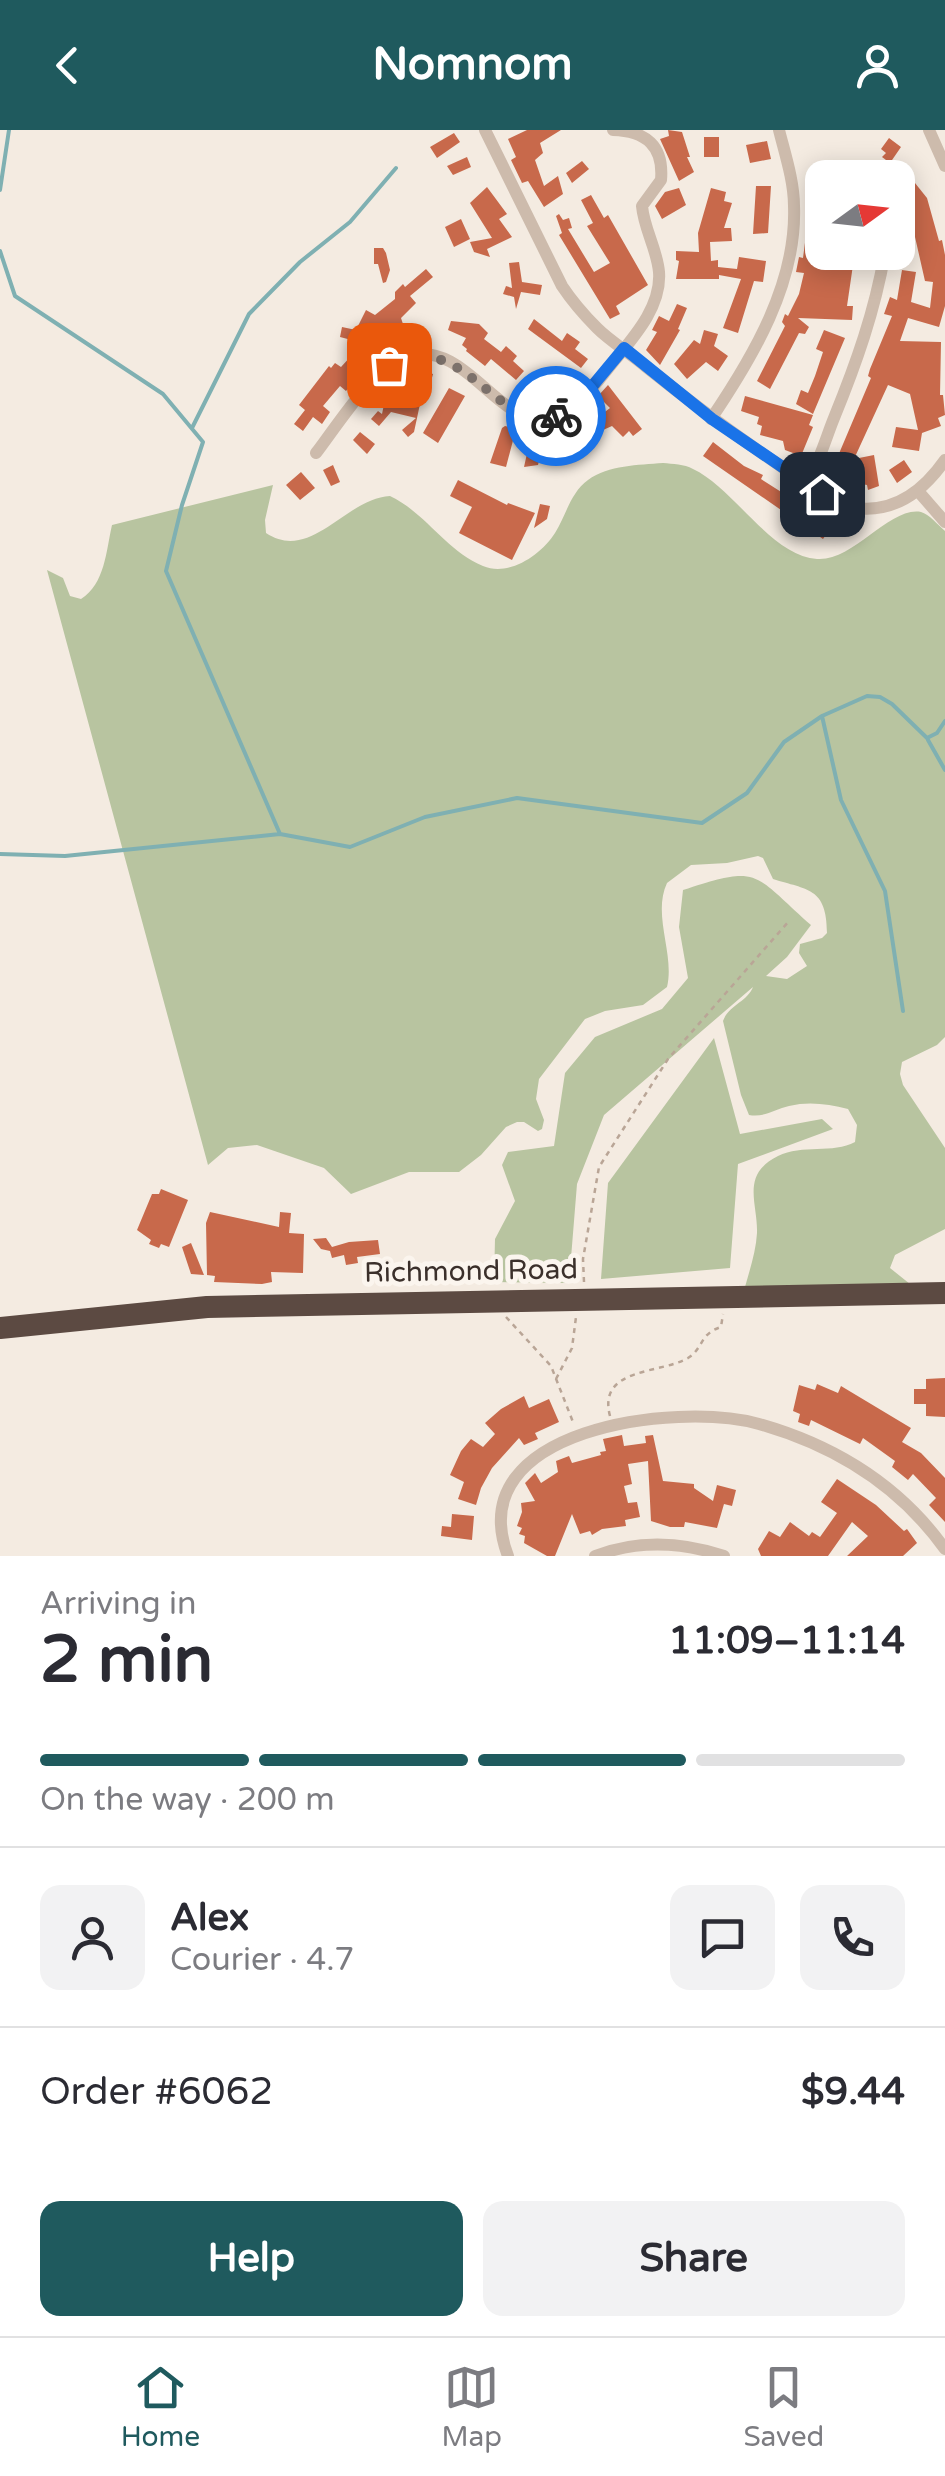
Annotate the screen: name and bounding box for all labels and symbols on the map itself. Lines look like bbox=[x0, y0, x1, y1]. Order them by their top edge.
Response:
north arrow bbox=[805, 160, 915, 270]
pin bbox=[347, 323, 432, 408]
courier bbox=[506, 366, 606, 466]
pin bbox=[780, 452, 865, 537]
street label: Richmond Road bbox=[364, 1252, 578, 1290]

